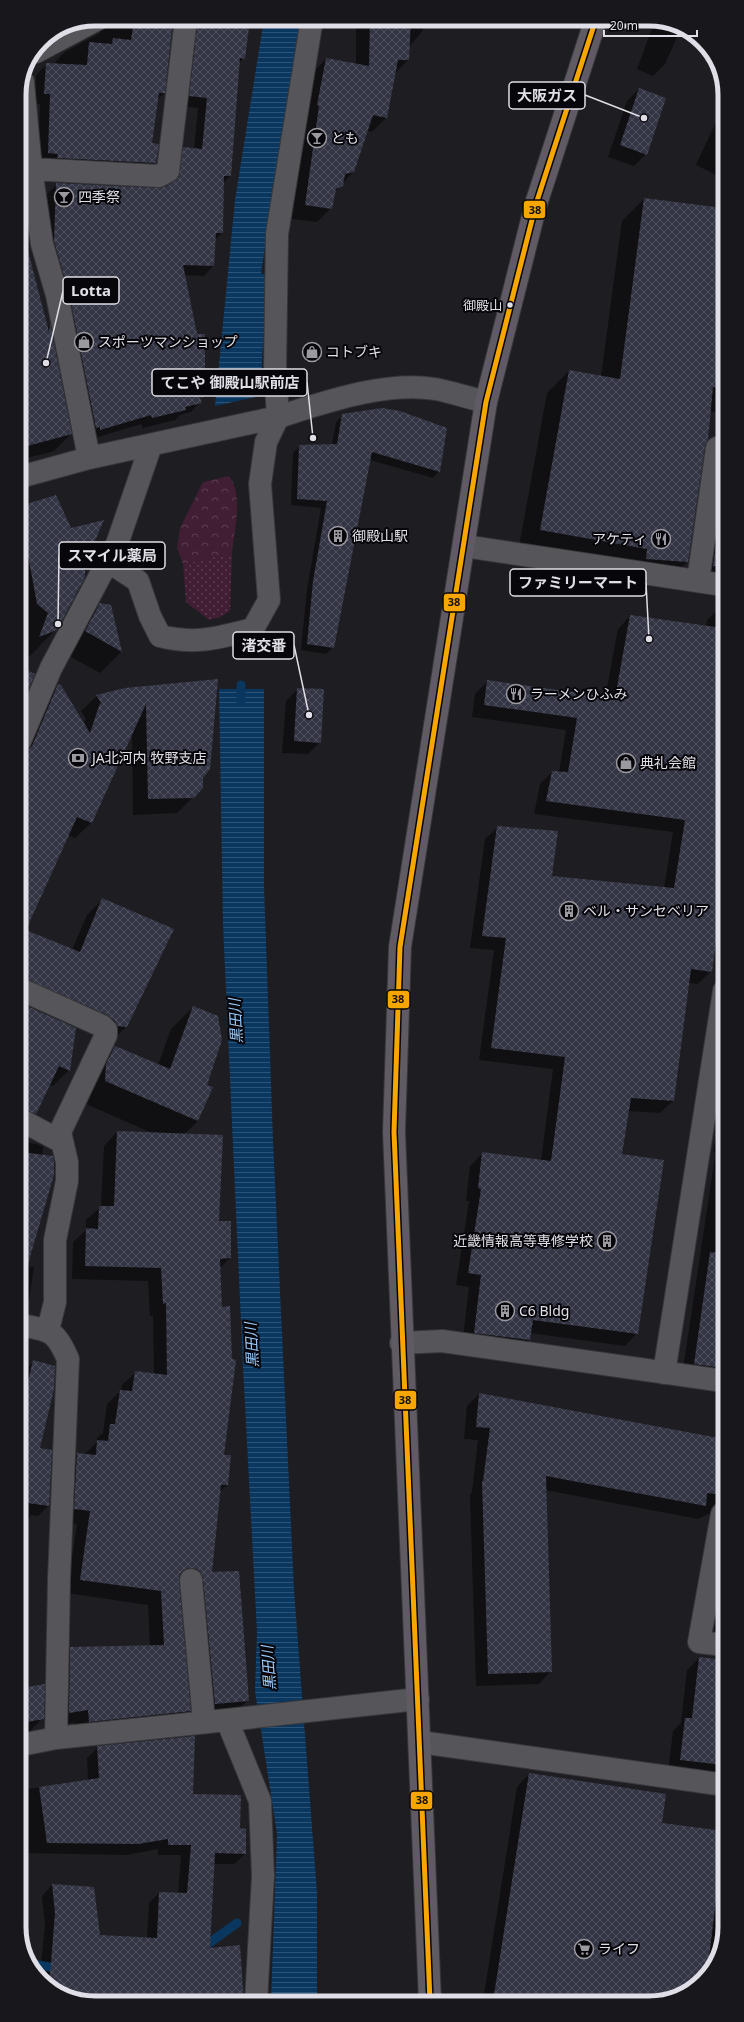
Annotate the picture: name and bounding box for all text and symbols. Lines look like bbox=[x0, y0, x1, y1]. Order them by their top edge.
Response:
scale bar bbox=[604, 12, 697, 38]
text: 20 m bbox=[610, 17, 638, 34]
callout: 大阪ガス bbox=[509, 82, 585, 109]
text: 大阪ガス bbox=[517, 85, 577, 105]
bar icon: とも bbox=[306, 127, 328, 149]
place label: とも bbox=[331, 128, 359, 147]
bar icon: 四季祭 bbox=[53, 186, 75, 208]
place label: 四季祭 bbox=[78, 187, 120, 206]
line badge: 38 bbox=[523, 200, 546, 219]
text: 38 bbox=[529, 202, 541, 217]
callout: Lotta bbox=[63, 277, 119, 304]
text: Lotta bbox=[71, 280, 111, 300]
place label: 御殿山 bbox=[463, 296, 502, 314]
marker: 御殿山 bbox=[505, 300, 515, 310]
shop icon: スポーツマンショップ bbox=[73, 331, 95, 353]
place label: スポーツマンショップ bbox=[98, 332, 238, 351]
shop icon: コトブキ bbox=[301, 341, 323, 363]
place label: コトブキ bbox=[326, 342, 382, 361]
callout: てこや 御殿山駅前店 bbox=[152, 369, 307, 396]
text: てこや 御殿山駅前店 bbox=[161, 372, 299, 392]
building icon: 御殿山駅 bbox=[327, 525, 349, 547]
place label: 御殿山駅 bbox=[352, 526, 408, 545]
restaurant icon: アケティ bbox=[650, 528, 672, 550]
place label: アケティ bbox=[592, 529, 647, 548]
callout: スマイル薬局 bbox=[59, 542, 165, 569]
text: スマイル薬局 bbox=[67, 545, 157, 565]
callout: ファミリーマート bbox=[510, 569, 646, 596]
text: ファミリーマート bbox=[518, 572, 638, 592]
line badge: 38 bbox=[443, 593, 466, 612]
text: 38 bbox=[448, 594, 460, 609]
callout: 渚交番 bbox=[233, 632, 294, 659]
text: 渚交番 bbox=[241, 635, 287, 655]
restaurant icon: ラーメンひふみ bbox=[505, 683, 527, 705]
place label: ラーメンひふみ bbox=[530, 684, 627, 703]
bank icon: JA北河内 牧野支店 bbox=[67, 747, 89, 769]
place label: JA北河内 牧野支店 bbox=[90, 748, 206, 767]
shop icon: 典礼会館 bbox=[615, 752, 637, 774]
place label: 典礼会館 bbox=[640, 753, 696, 772]
building icon: ベル・サンセベリア bbox=[558, 900, 580, 922]
place label: ベル・サンセベリア bbox=[583, 901, 709, 920]
line badge: 38 bbox=[387, 990, 410, 1009]
text: 38 bbox=[392, 991, 404, 1006]
water label: 黒田川 bbox=[224, 996, 246, 1044]
building icon: 近畿情報高等専修学校 bbox=[596, 1230, 618, 1252]
place label: 近畿情報高等専修学校 bbox=[453, 1231, 593, 1250]
building icon: C6 Bldg bbox=[494, 1300, 516, 1322]
place label: C6 Bldg bbox=[519, 1301, 569, 1320]
water label: 黒田川 bbox=[240, 1320, 262, 1368]
line badge: 38 bbox=[394, 1390, 417, 1410]
text: 38 bbox=[399, 1392, 411, 1407]
water label: 黒田川 bbox=[256, 1643, 280, 1691]
line badge: 38 bbox=[410, 1791, 433, 1810]
text: 38 bbox=[416, 1792, 428, 1807]
supermarket icon: ライフ bbox=[573, 1938, 595, 1960]
place label: ライフ bbox=[598, 1939, 640, 1958]

